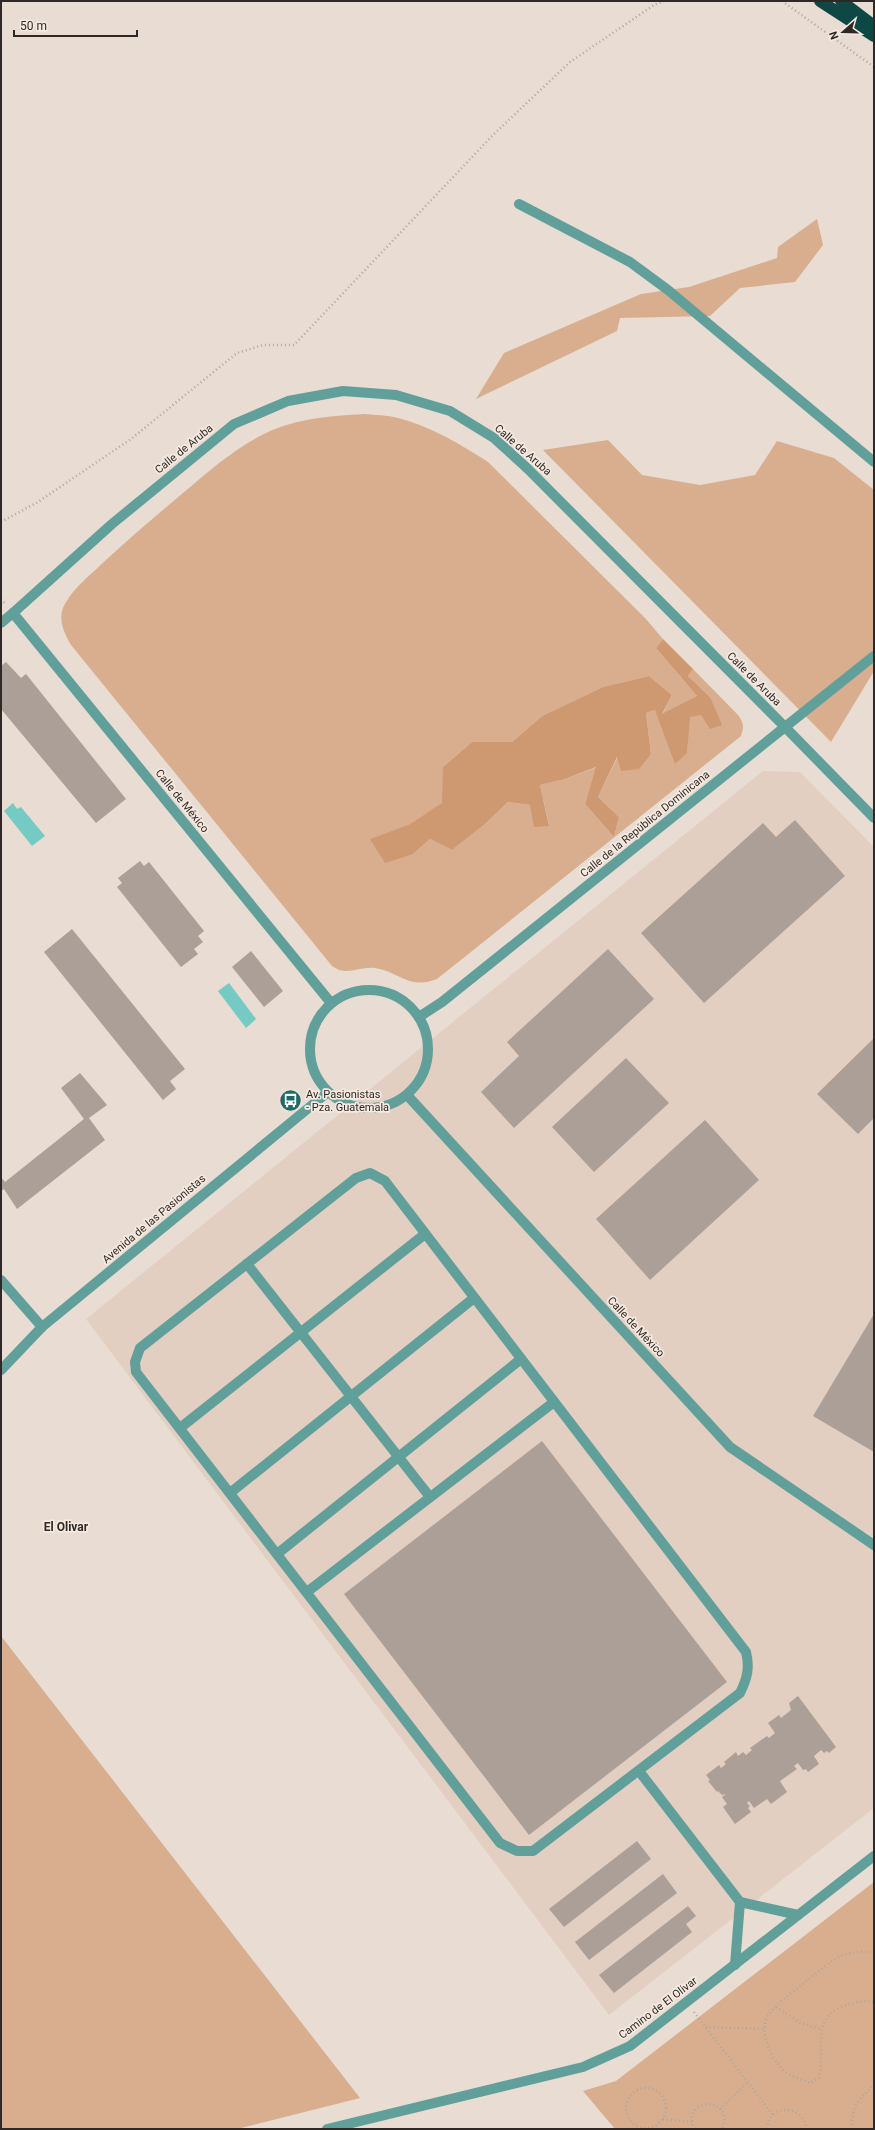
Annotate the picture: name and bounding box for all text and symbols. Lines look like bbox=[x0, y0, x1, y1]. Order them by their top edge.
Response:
scale bar bbox=[14, 12, 137, 38]
north arrow bbox=[823, 12, 863, 52]
text: 50 m bbox=[20, 19, 47, 33]
text: N bbox=[827, 29, 842, 41]
street label: Calle de Aruba bbox=[152, 422, 216, 476]
street label: Calle de Aruba bbox=[492, 422, 554, 478]
street label: Calle de Aruba bbox=[724, 649, 784, 709]
street label: Calle de México bbox=[153, 767, 211, 835]
street label: Calle de la República Dominicana bbox=[578, 768, 712, 880]
bus stop icon: Av. Pasionistas - Pza. Guatemala bbox=[277, 1087, 303, 1113]
place label: Av. Pasionistas - Pza. Guatemala bbox=[306, 1088, 389, 1114]
street label: Avenida de las Pasionistas bbox=[100, 1172, 208, 1266]
street label: Calle de México bbox=[605, 1294, 667, 1360]
district label: El Olivar bbox=[44, 1520, 89, 1534]
street label: Camino de El Olivar bbox=[616, 1974, 700, 2042]

